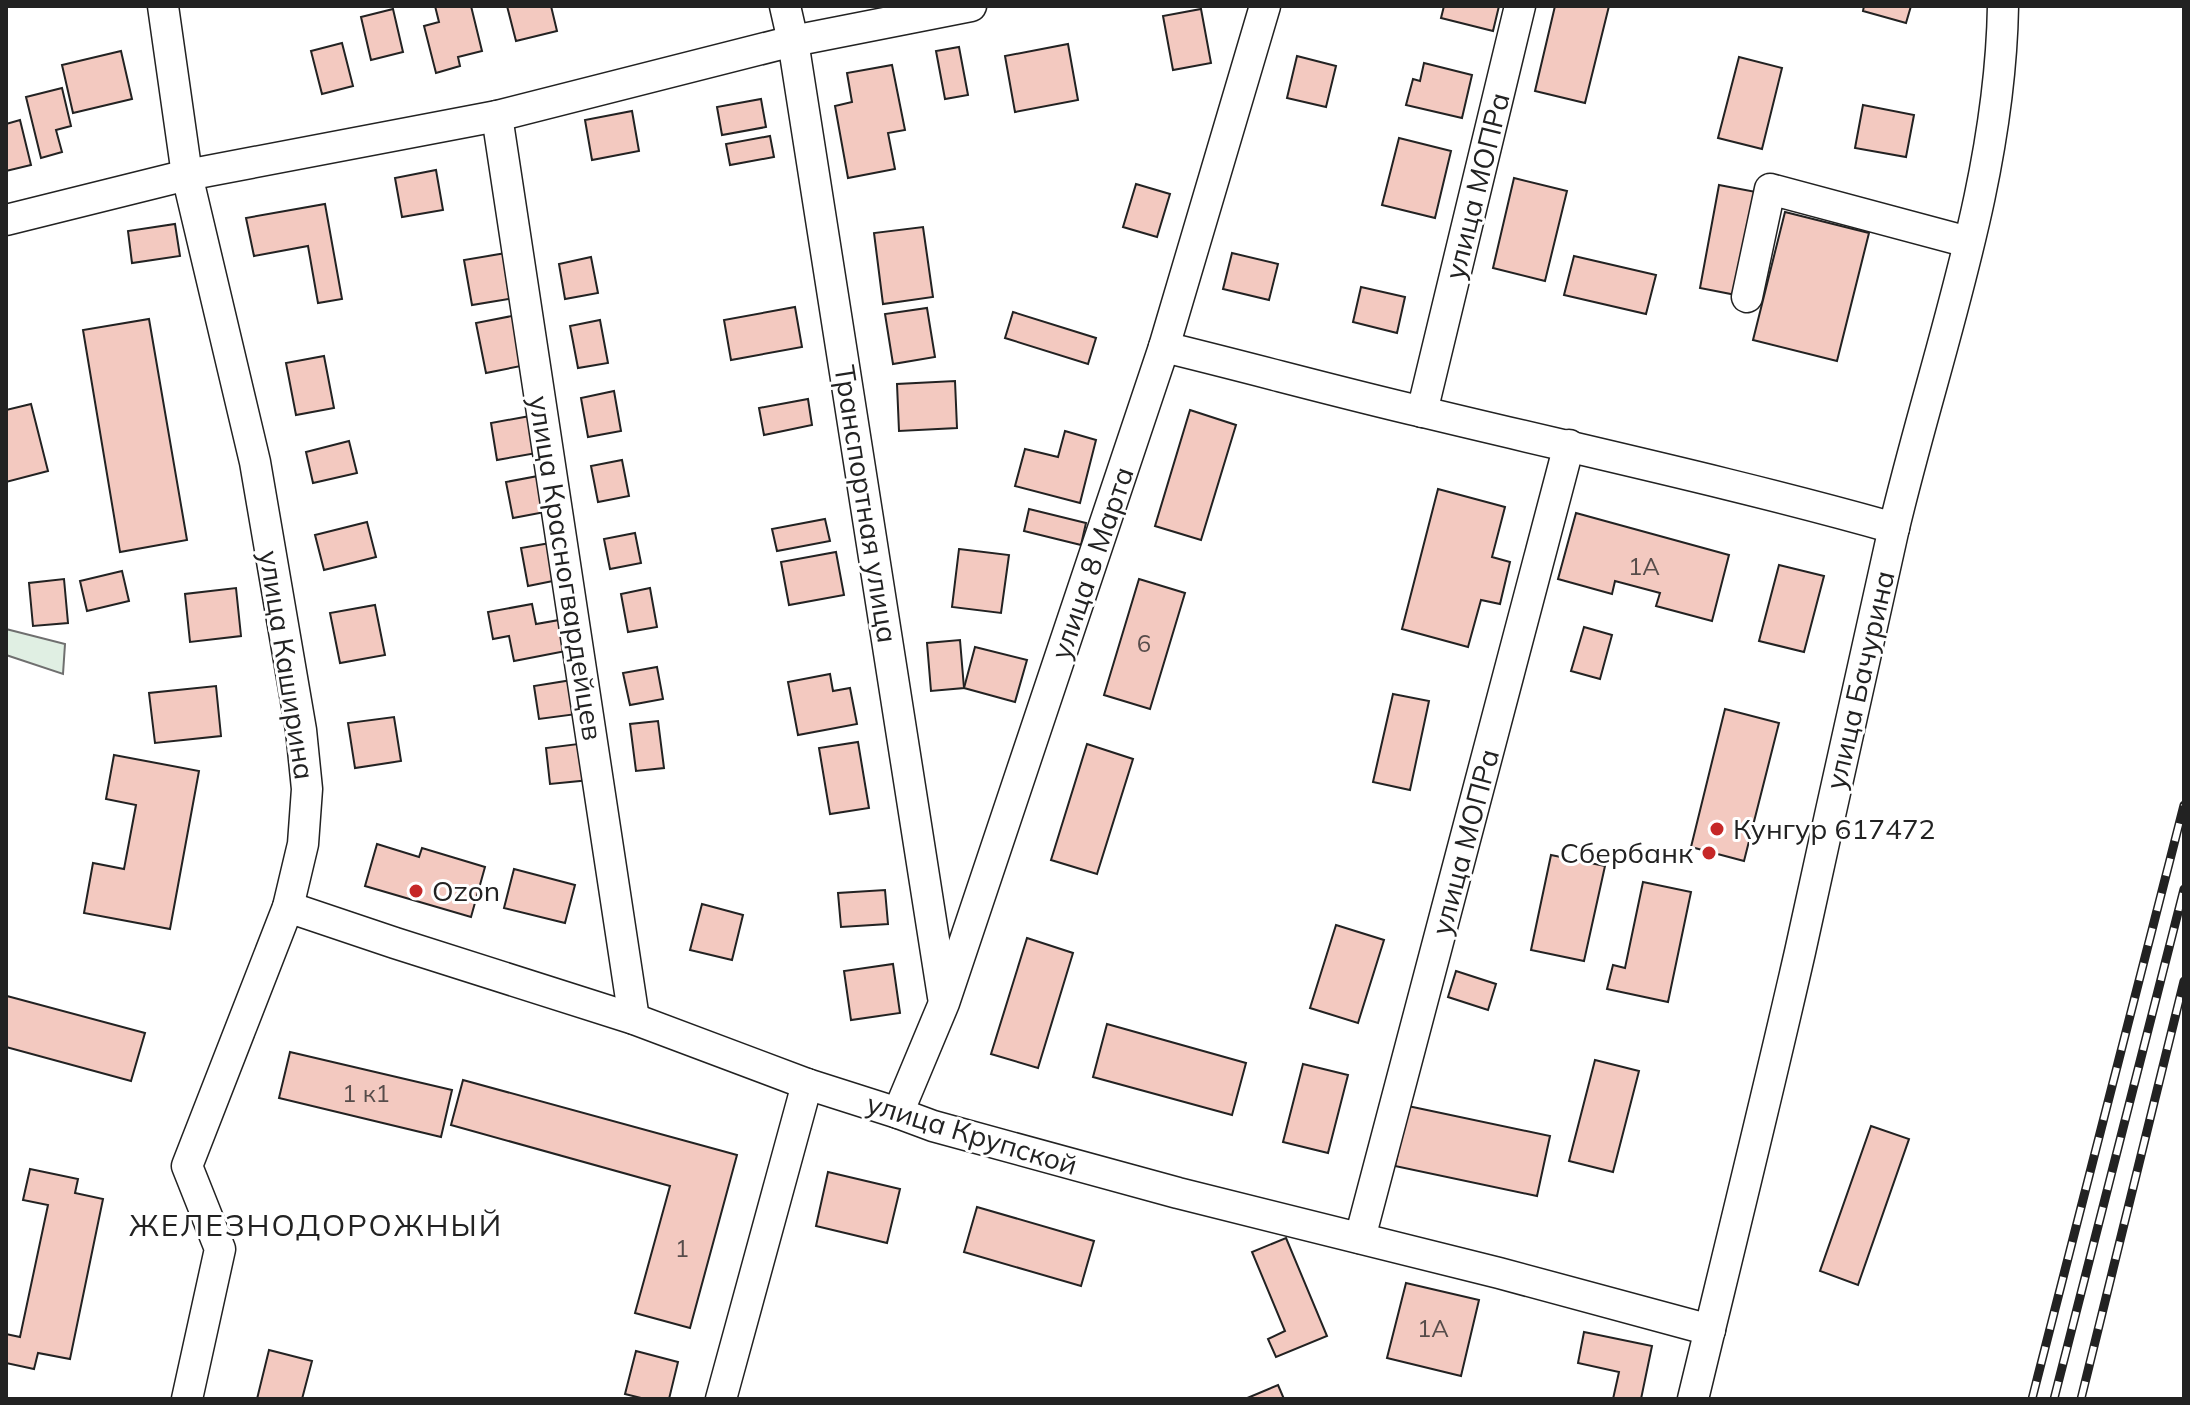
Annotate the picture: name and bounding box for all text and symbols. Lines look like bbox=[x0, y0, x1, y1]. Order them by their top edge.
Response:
street label: улица МОПРа bbox=[1436, 89, 1517, 283]
street label: Транспортная улица bbox=[827, 363, 906, 645]
street label: улица Красногвардейцев bbox=[522, 393, 611, 743]
street label: улица 8 Марта bbox=[1042, 462, 1141, 664]
street label: улица Каширина bbox=[252, 548, 323, 782]
house number: 1А bbox=[1628, 551, 1660, 581]
street label: улица Бачурина bbox=[1817, 567, 1902, 793]
house number: 6 bbox=[1137, 628, 1151, 658]
street label: улица МОПРа bbox=[1423, 745, 1506, 939]
place label: Кунгур 617472 bbox=[1733, 811, 1935, 846]
marker: Кунгур 617472 bbox=[1708, 820, 1726, 838]
place label: Сбербанк bbox=[1560, 835, 1694, 870]
marker: Сбербанк bbox=[1700, 844, 1718, 862]
place label: Ozon bbox=[432, 873, 500, 908]
marker: Ozon bbox=[407, 882, 425, 900]
house number: 1 к1 bbox=[342, 1078, 390, 1108]
street label: улица Крупской bbox=[863, 1085, 1082, 1182]
district label: ЖЕЛЕЗНОДОРОЖНЫЙ bbox=[129, 1206, 503, 1244]
house number: 1 bbox=[675, 1233, 689, 1263]
house number: 1А bbox=[1417, 1313, 1449, 1343]

